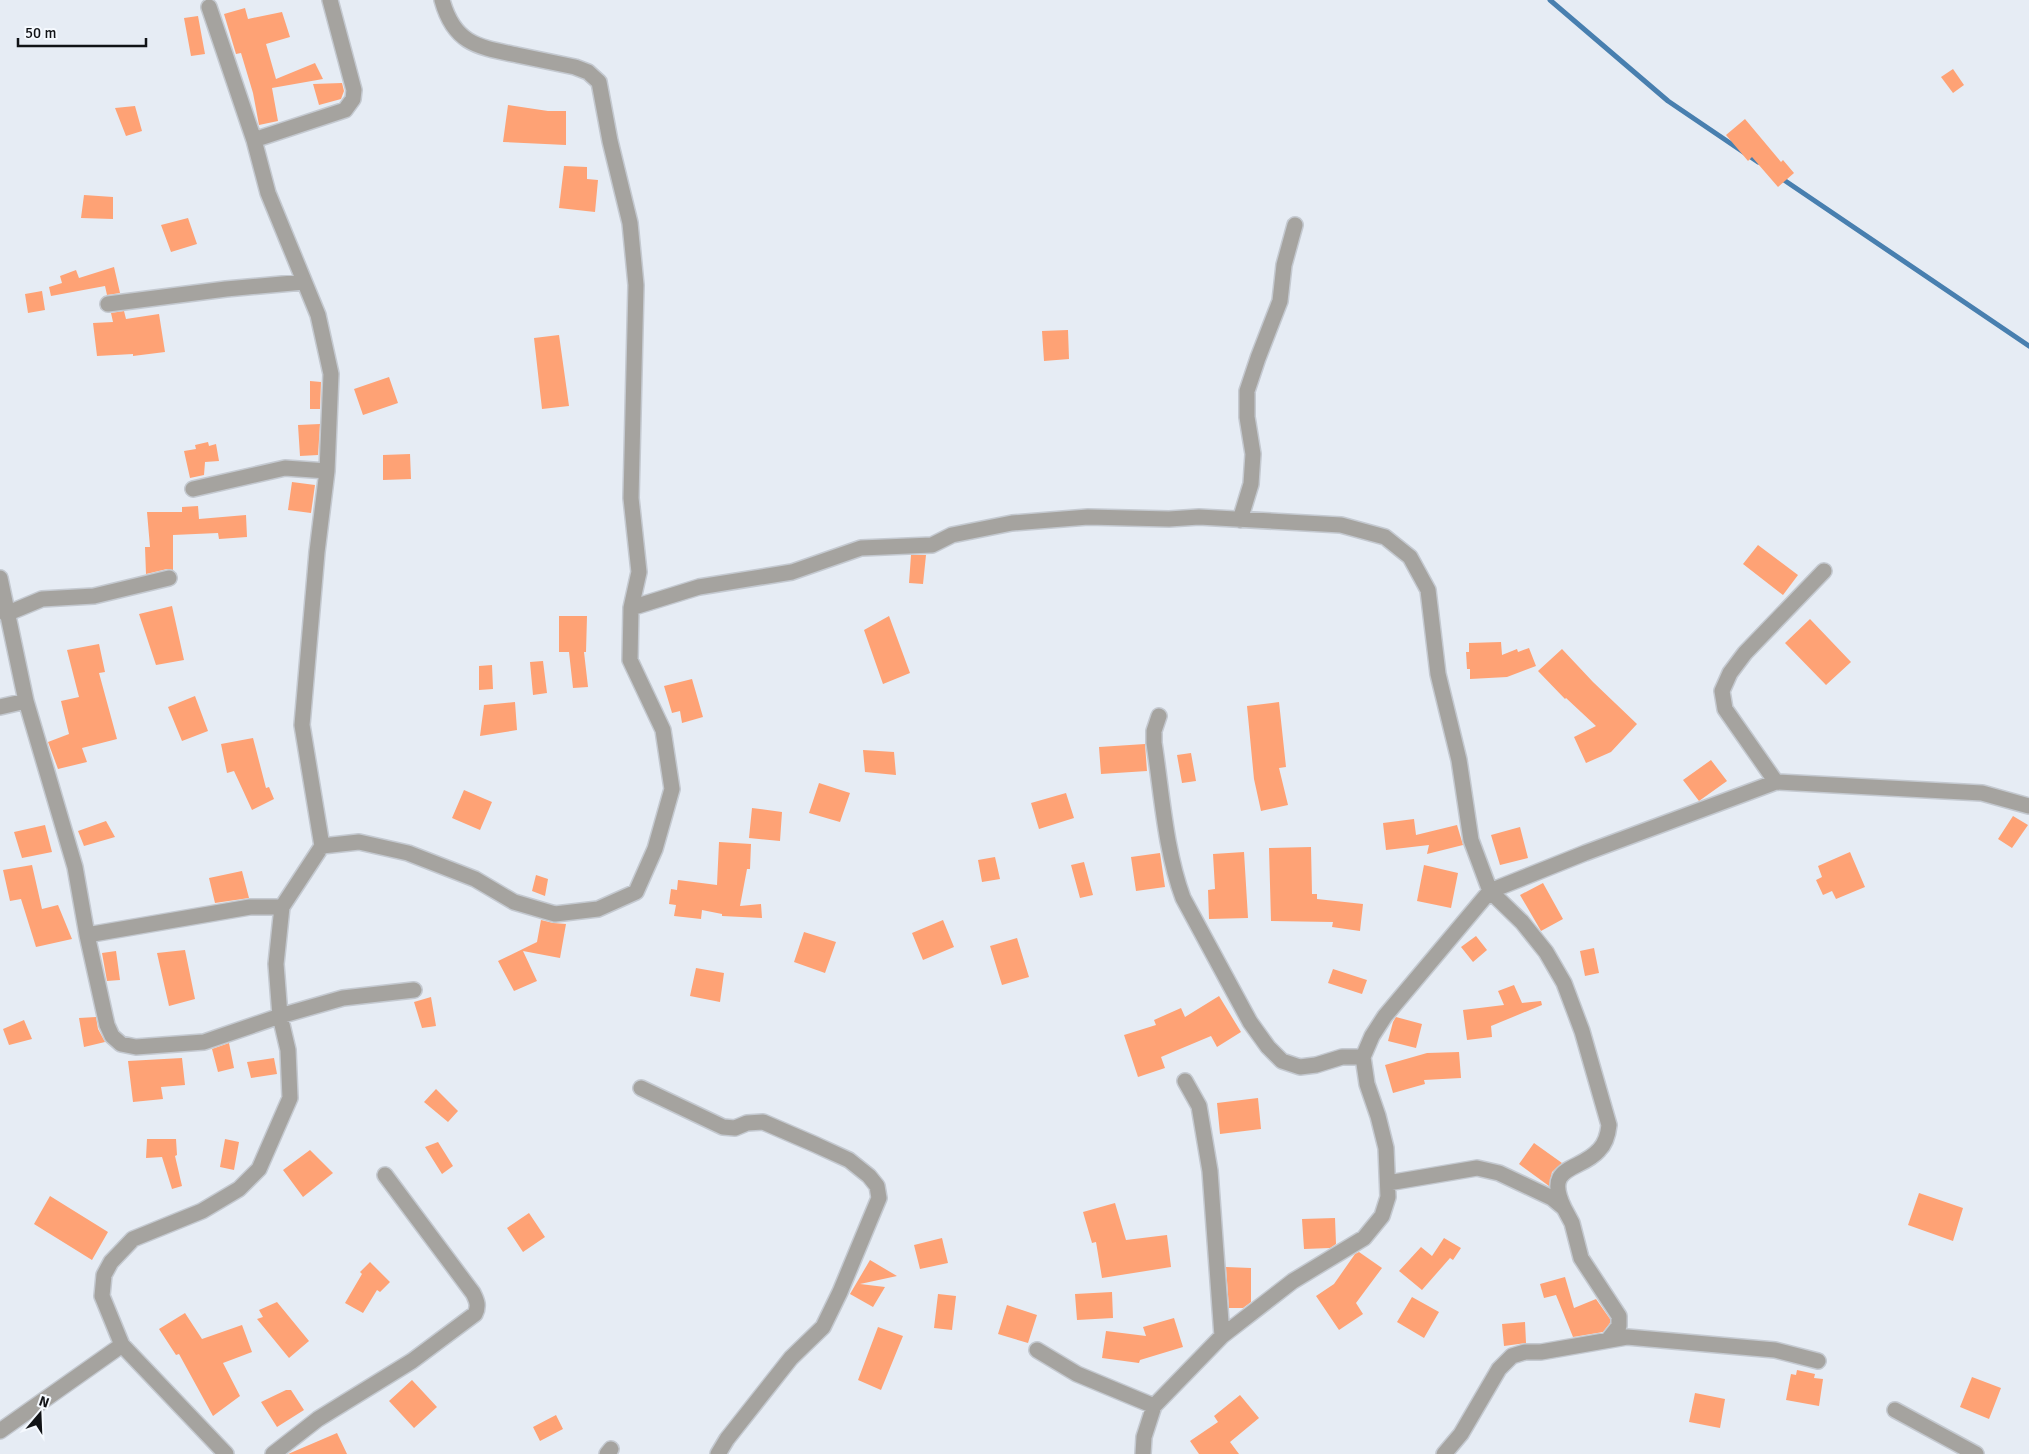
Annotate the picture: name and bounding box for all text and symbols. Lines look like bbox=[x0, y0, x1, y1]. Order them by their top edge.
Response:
scale bar bbox=[18, 15, 145, 47]
text: 50 m bbox=[25, 24, 56, 42]
north arrow bbox=[15, 1389, 65, 1439]
text: N bbox=[37, 1393, 51, 1412]

